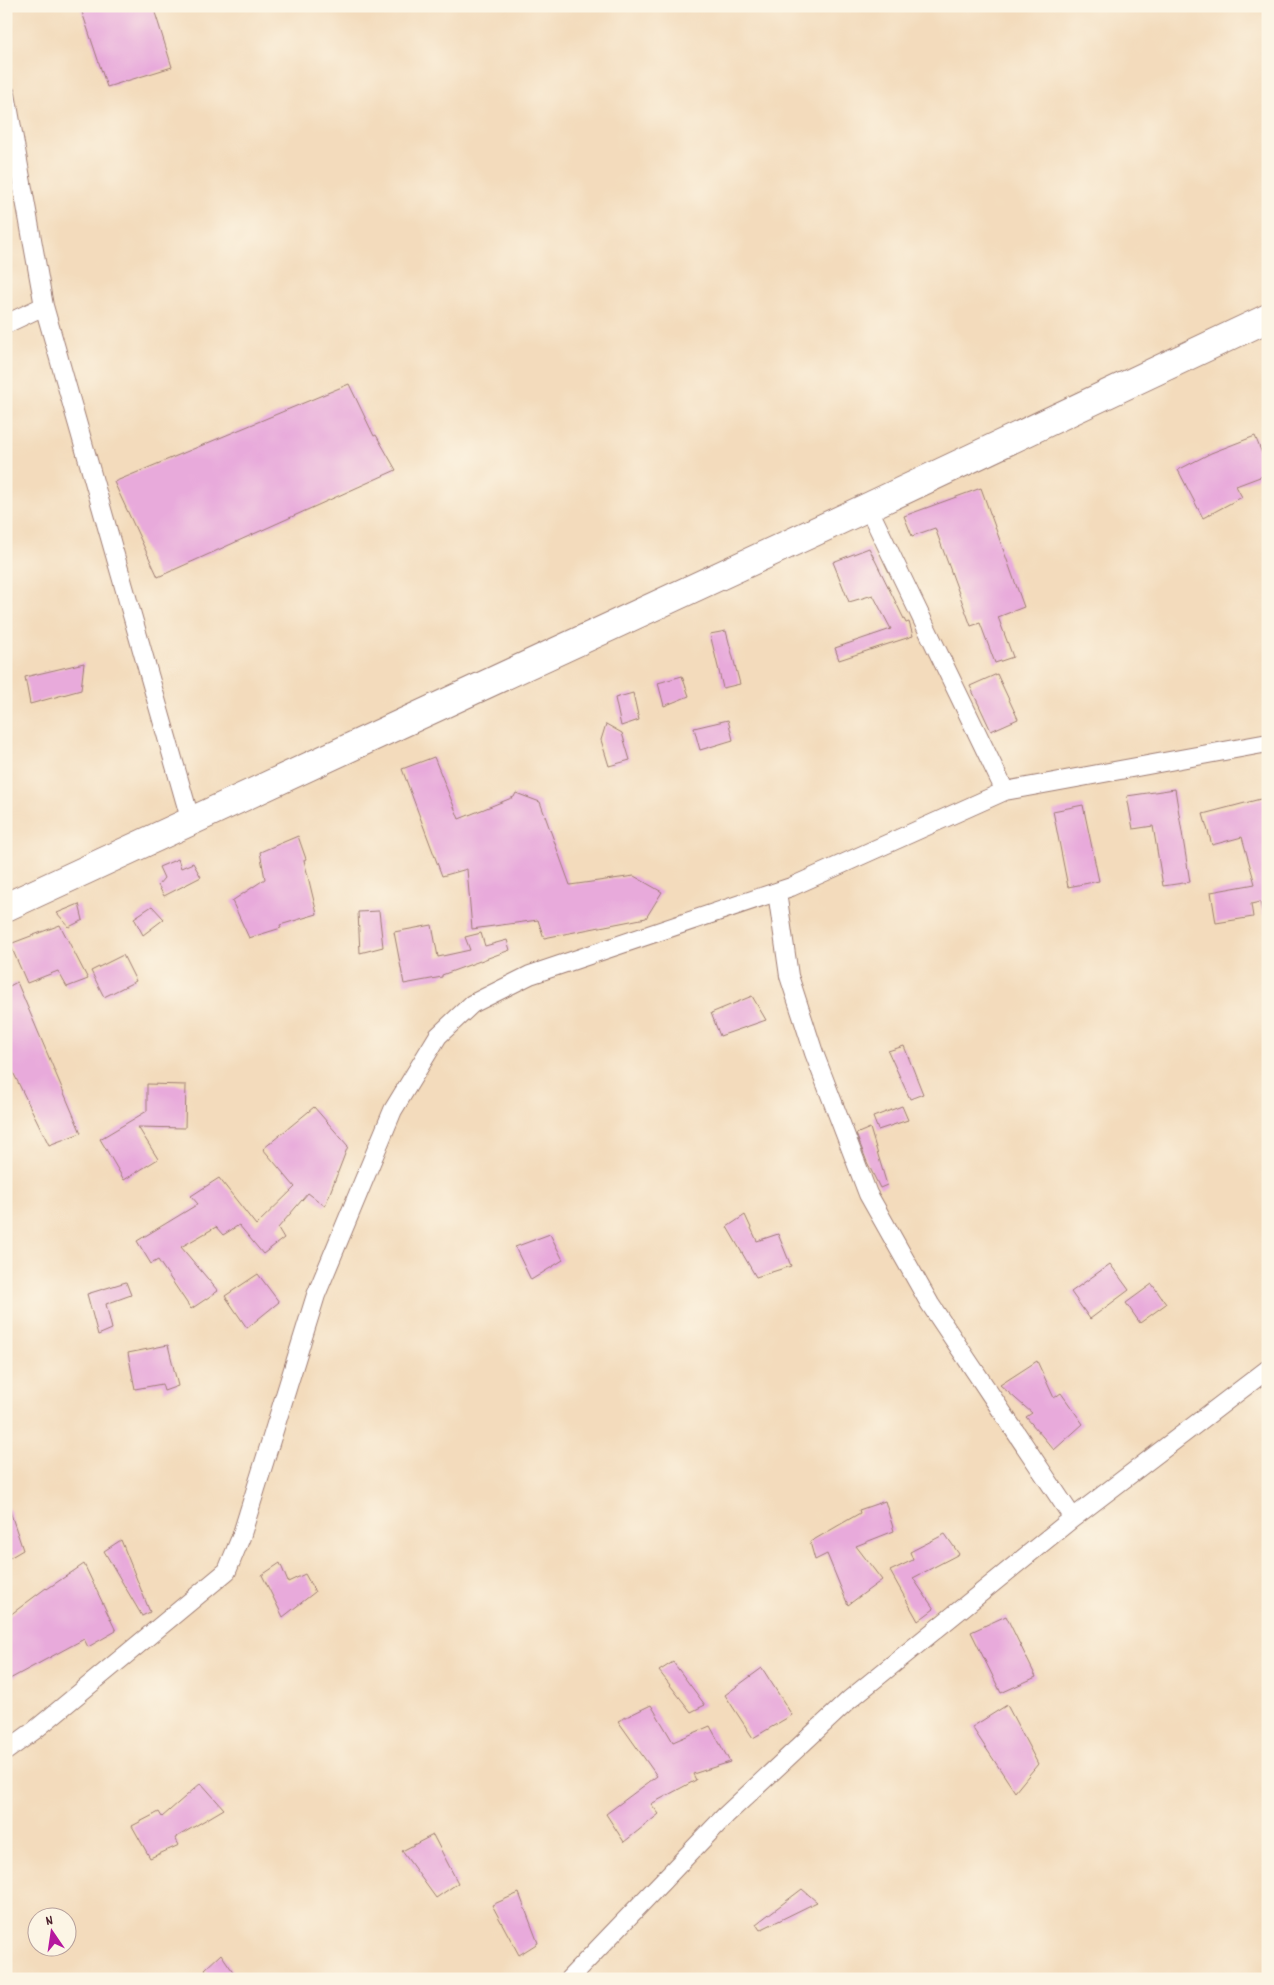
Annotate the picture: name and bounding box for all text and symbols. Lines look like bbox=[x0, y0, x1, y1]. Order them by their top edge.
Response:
north arrow bbox=[28, 1908, 78, 1958]
text: N bbox=[44, 1911, 55, 1932]

